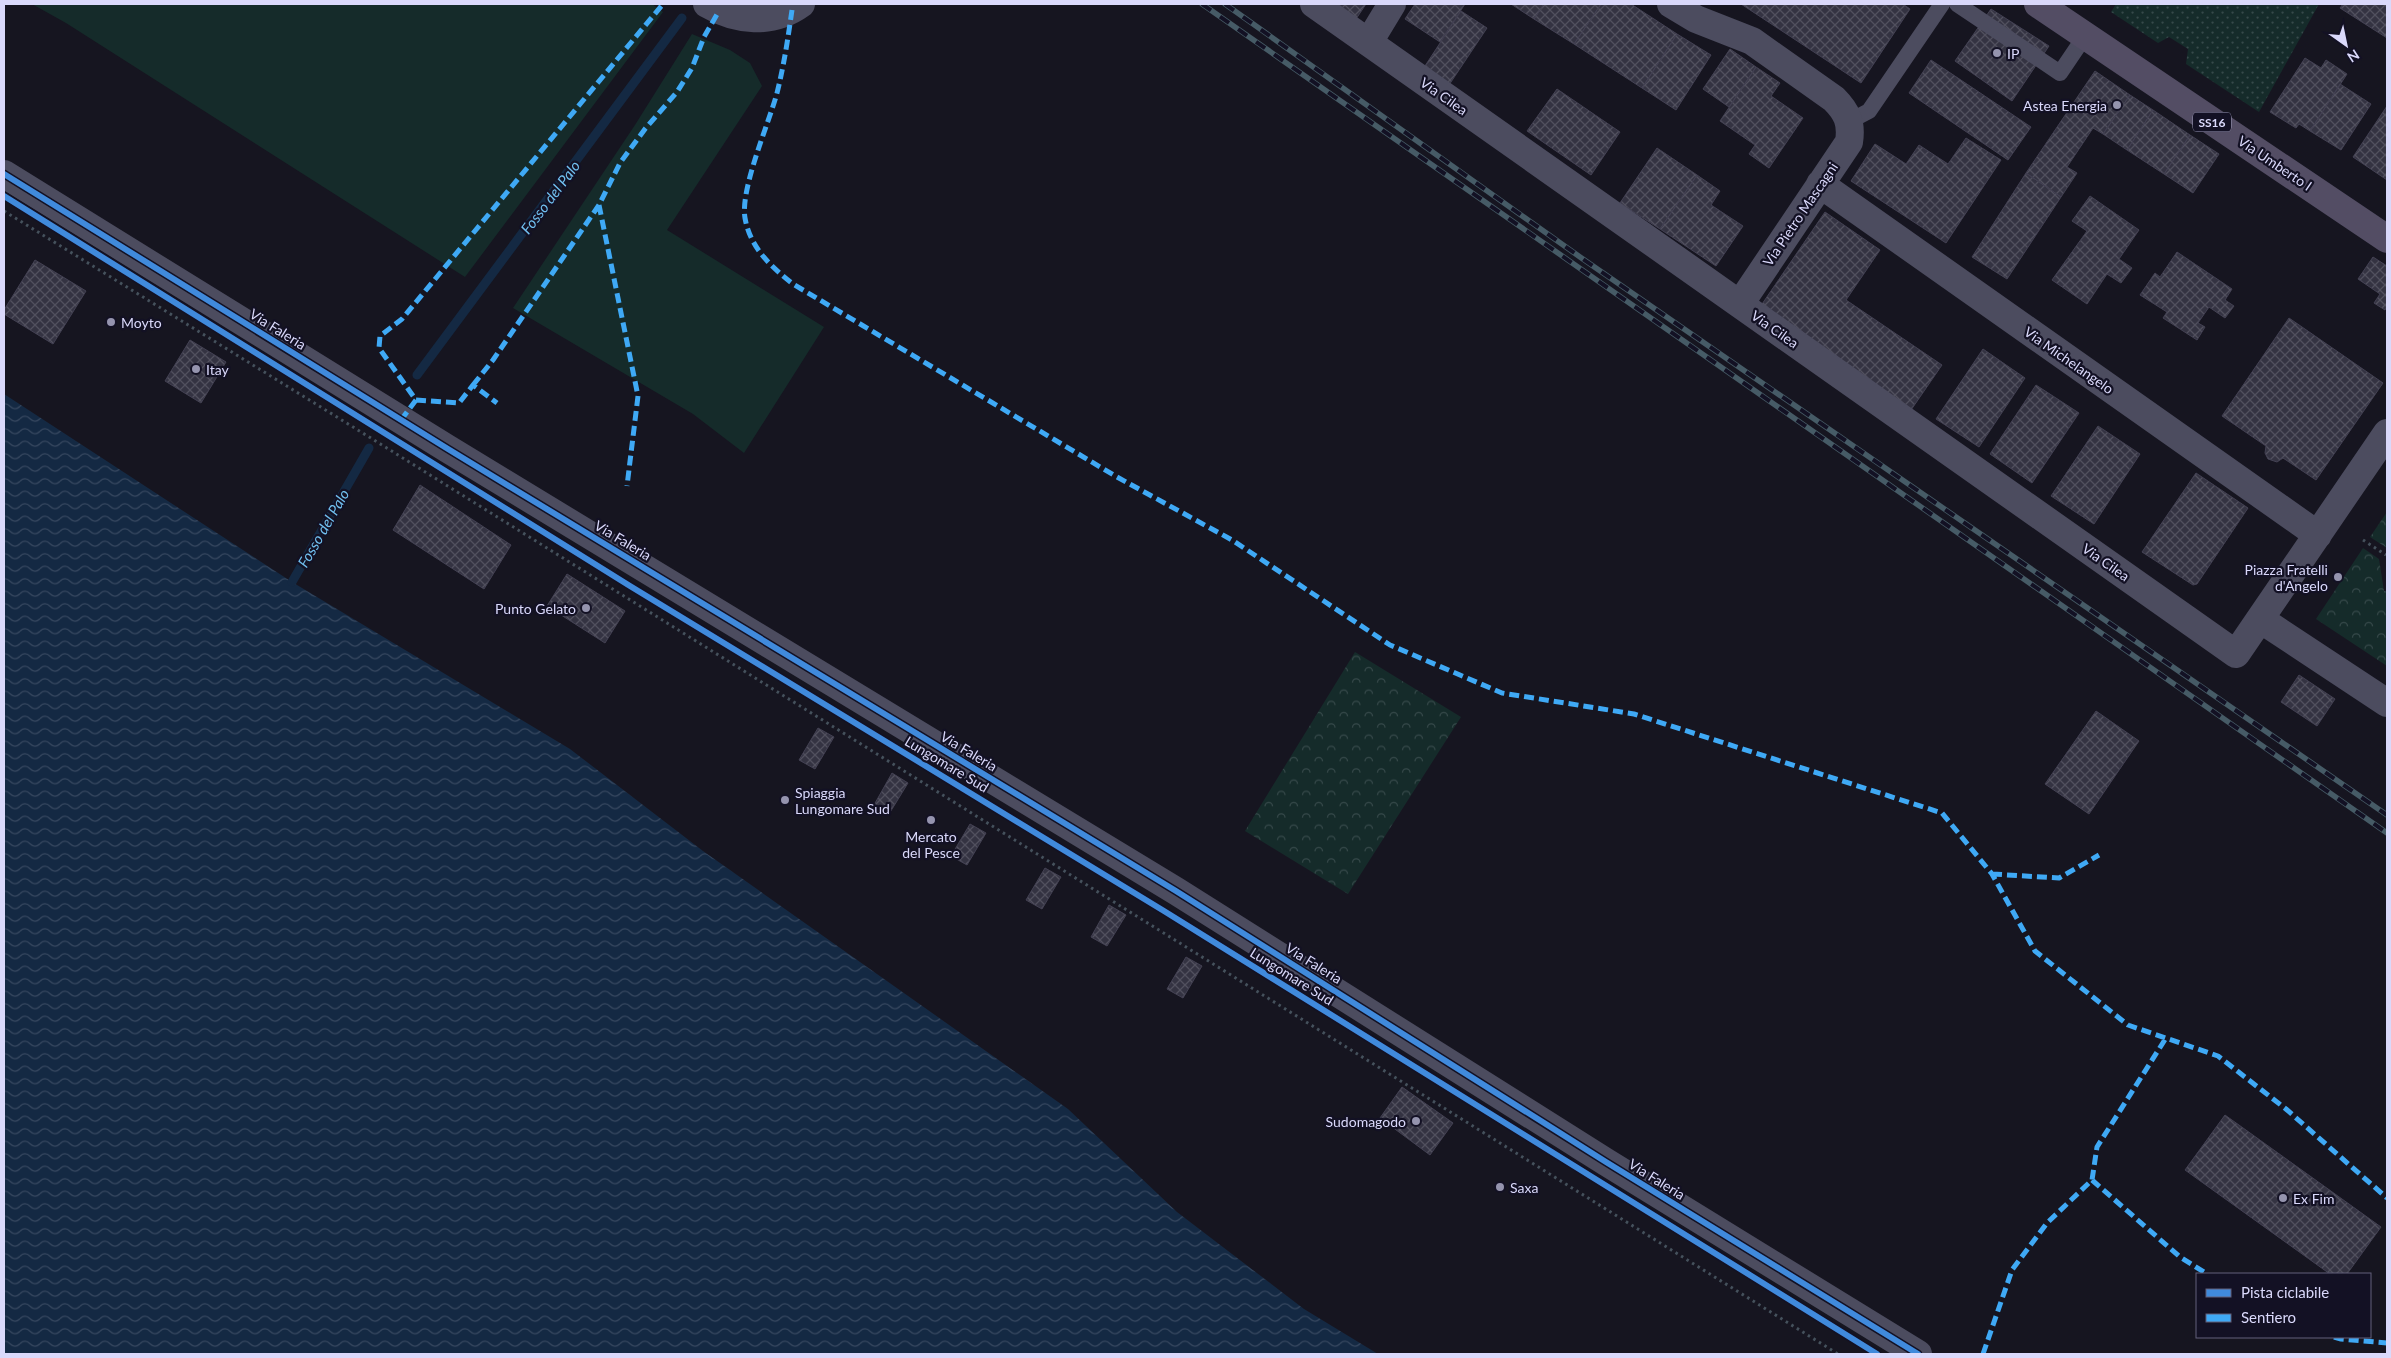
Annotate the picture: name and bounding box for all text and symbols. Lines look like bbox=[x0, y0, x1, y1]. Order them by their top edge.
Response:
north arrow bbox=[2321, 20, 2371, 70]
place label: IP bbox=[2007, 45, 2019, 62]
text: N bbox=[2344, 46, 2363, 66]
marker: IP bbox=[1991, 47, 2003, 59]
street label: Via Cilea bbox=[1417, 74, 1471, 118]
place label: Astea Energia bbox=[2023, 97, 2107, 114]
marker: Astea Energia bbox=[2111, 99, 2123, 111]
road number: SS16 bbox=[2193, 112, 2231, 132]
street label: Via Umberto I bbox=[2235, 132, 2315, 194]
water label: Fosso del Palo bbox=[517, 157, 584, 237]
street label: Via Pietro Mascagni bbox=[1759, 159, 1841, 269]
street label: Via Faleria bbox=[247, 305, 309, 353]
street label: Via Cilea bbox=[1748, 307, 1802, 351]
place label: Moyto bbox=[121, 314, 162, 331]
marker: Moyto bbox=[105, 316, 117, 328]
street label: Via Michelangelo bbox=[2021, 323, 2117, 397]
place label: Itay bbox=[206, 361, 230, 378]
marker: Itay bbox=[190, 363, 202, 375]
water label: Fosso del Palo bbox=[293, 486, 353, 570]
street label: Via Faleria bbox=[591, 516, 655, 564]
street label: Via Cilea bbox=[2079, 540, 2133, 584]
place label: Piazza Fratelli d'Angelo bbox=[2245, 561, 2328, 594]
marker: Piazza Fratelli d'Angelo bbox=[2332, 571, 2344, 583]
place label: Punto Gelato bbox=[495, 600, 576, 617]
marker: Punto Gelato bbox=[580, 602, 592, 614]
street label: Via Faleria bbox=[937, 727, 1001, 775]
street label: Lungomare Sud bbox=[902, 732, 992, 796]
place label: Spiaggia Lungomare Sud bbox=[795, 784, 890, 817]
marker: Spiaggia Lungomare Sud bbox=[779, 794, 791, 806]
marker: Mercato del Pesce bbox=[925, 814, 937, 826]
place label: Mercato del Pesce bbox=[902, 828, 960, 861]
street label: Via Faleria bbox=[1283, 939, 1345, 987]
street label: Lungomare Sud bbox=[1247, 944, 1337, 1008]
place label: Sudomagodo bbox=[1326, 1113, 1406, 1130]
marker: Sudomagodo bbox=[1410, 1115, 1422, 1127]
street label: Via Faleria bbox=[1626, 1155, 1688, 1203]
place label: Saxa bbox=[1510, 1179, 1538, 1196]
marker: Saxa bbox=[1494, 1181, 1506, 1193]
place label: Ex Fim bbox=[2293, 1190, 2334, 1207]
marker: Ex Fim bbox=[2277, 1192, 2289, 1204]
legend bbox=[2196, 1273, 2371, 1338]
text: Pista ciclabile bbox=[2241, 1283, 2329, 1301]
text: Sentiero bbox=[2241, 1308, 2296, 1326]

